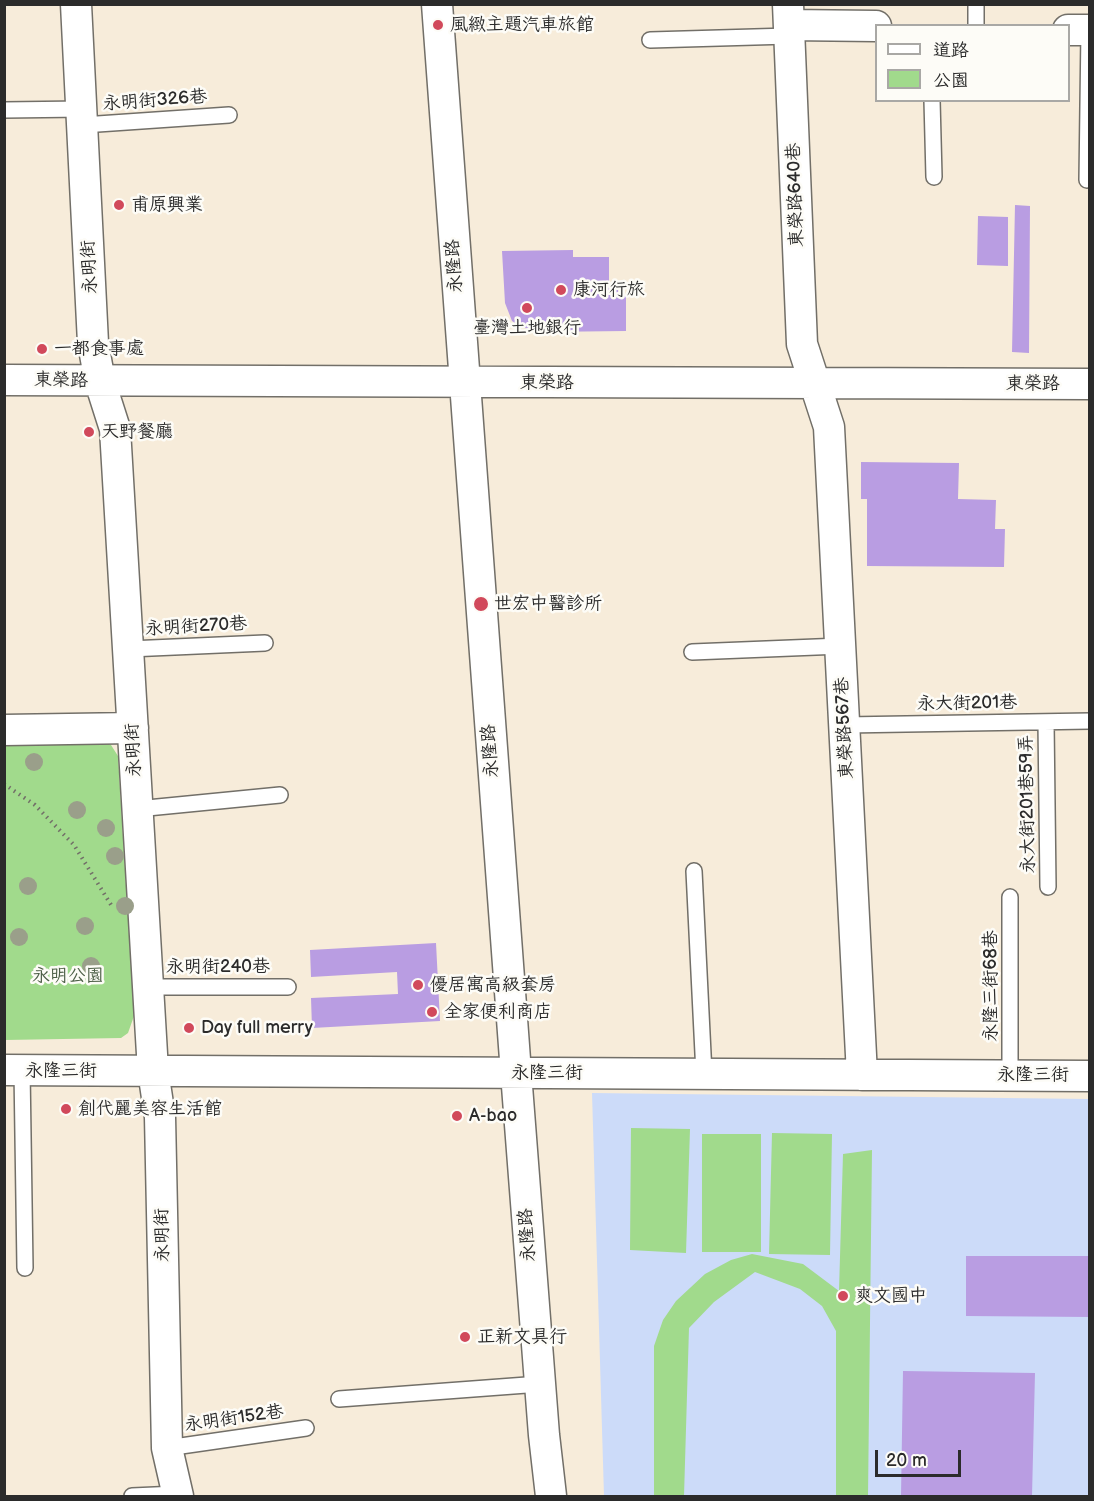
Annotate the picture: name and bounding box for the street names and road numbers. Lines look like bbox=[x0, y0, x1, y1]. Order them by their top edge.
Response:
street label: 永明街326巷 bbox=[102, 87, 208, 115]
street label: 東榮路640巷 bbox=[783, 142, 809, 248]
street label: 永隆路 bbox=[442, 238, 468, 294]
street label: 永明街 bbox=[78, 239, 102, 295]
street label: 東榮路 bbox=[34, 370, 88, 392]
street label: 東榮路 bbox=[520, 372, 574, 394]
street label: 東榮路 bbox=[1006, 373, 1060, 395]
street label: 永明街270巷 bbox=[144, 614, 248, 640]
street label: 東榮路567巷 bbox=[832, 676, 858, 780]
street label: 永大街201巷 bbox=[917, 692, 1017, 716]
street label: 永明街 bbox=[122, 722, 146, 778]
street label: 永隆路 bbox=[478, 723, 504, 779]
street label: 永大街201巷59弄 bbox=[1016, 734, 1040, 874]
street label: 永隆三街68巷 bbox=[980, 930, 1002, 1042]
street label: 永明街240巷 bbox=[166, 956, 270, 978]
street label: 永隆三街 bbox=[25, 1060, 97, 1082]
street label: 永隆三街 bbox=[511, 1062, 583, 1084]
street label: 永隆三街 bbox=[997, 1064, 1069, 1086]
street label: 永隆路 bbox=[515, 1207, 541, 1263]
street label: 永明街 bbox=[152, 1208, 174, 1262]
street label: 永明街152巷 bbox=[183, 1401, 285, 1437]

